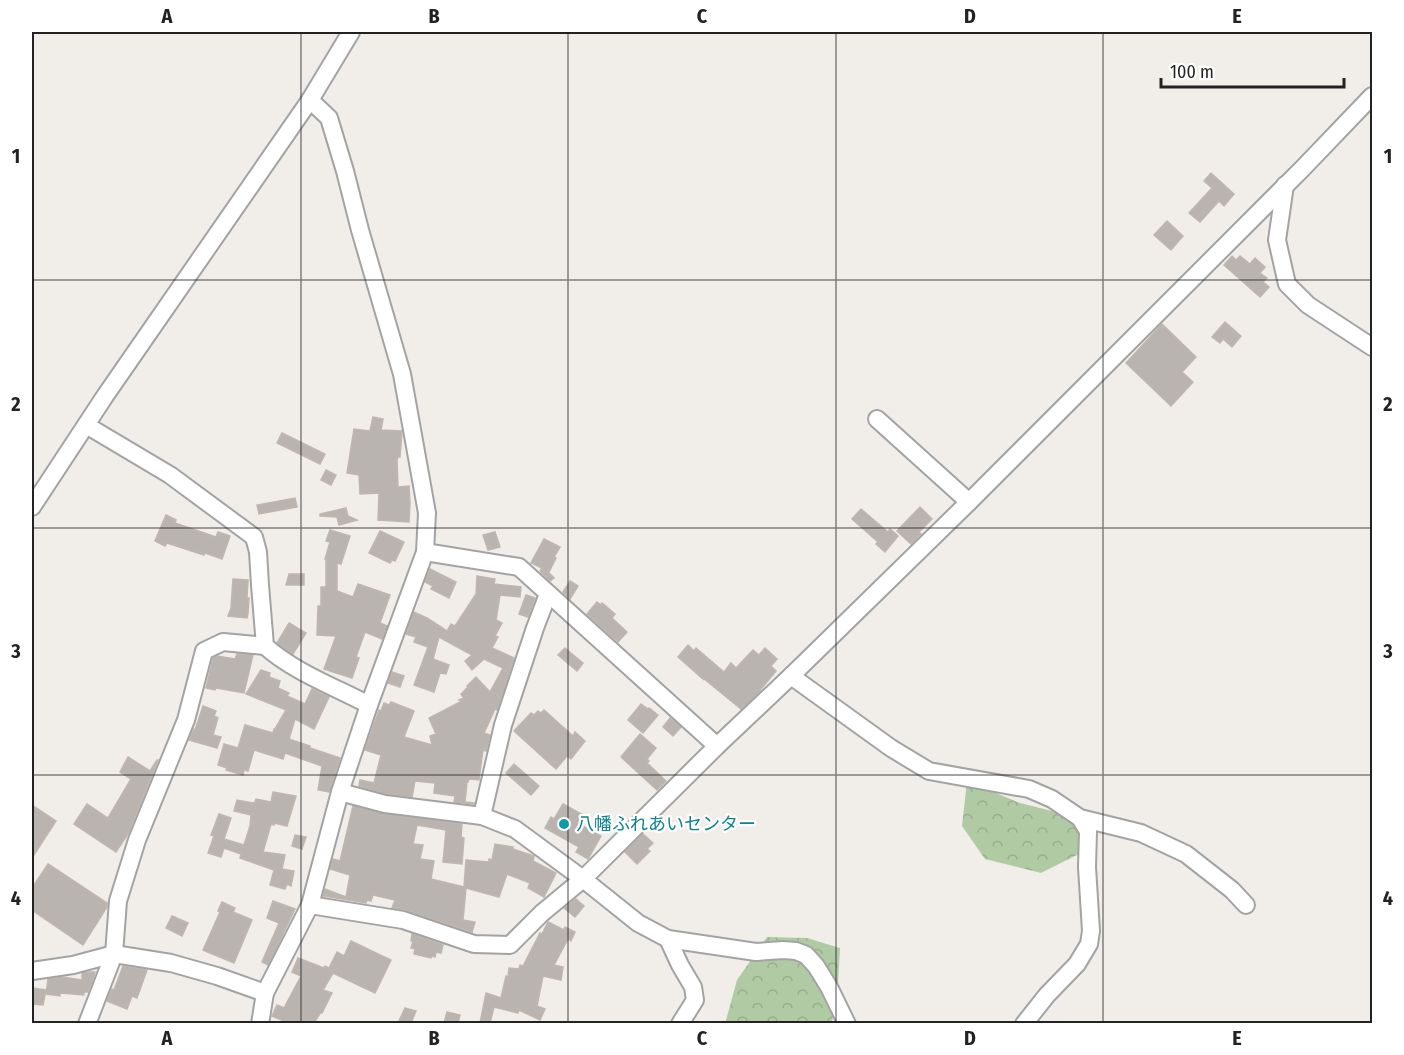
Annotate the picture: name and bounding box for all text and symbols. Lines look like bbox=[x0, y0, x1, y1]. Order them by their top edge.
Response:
text: A bbox=[161, 4, 174, 28]
text: B bbox=[428, 4, 440, 28]
text: C bbox=[697, 4, 708, 28]
text: D bbox=[964, 4, 976, 28]
text: E bbox=[1232, 4, 1242, 28]
scale bar bbox=[1161, 51, 1344, 89]
text: 100 m bbox=[1170, 61, 1214, 83]
text: 1 bbox=[12, 144, 20, 168]
text: 1 bbox=[1384, 144, 1392, 168]
text: 2 bbox=[10, 392, 21, 416]
text: 2 bbox=[1382, 392, 1393, 416]
text: 3 bbox=[10, 639, 21, 663]
text: 3 bbox=[1382, 639, 1393, 663]
place label: 八幡ふれあいセンター bbox=[576, 813, 756, 835]
marker: 八幡ふれあいセンター bbox=[557, 817, 571, 831]
text: 4 bbox=[11, 886, 21, 910]
text: 4 bbox=[1383, 886, 1393, 910]
text: A bbox=[161, 1026, 174, 1050]
text: B bbox=[428, 1026, 440, 1050]
text: C bbox=[697, 1026, 708, 1050]
text: D bbox=[964, 1026, 976, 1050]
text: E bbox=[1232, 1026, 1242, 1050]

